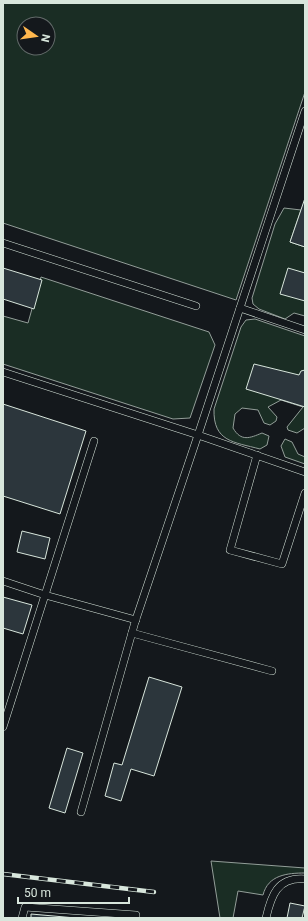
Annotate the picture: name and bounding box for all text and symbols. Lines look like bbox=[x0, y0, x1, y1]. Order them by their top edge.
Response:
north arrow bbox=[16, 16, 56, 56]
text: N bbox=[38, 33, 52, 44]
scale bar bbox=[18, 879, 129, 905]
text: 50 m bbox=[24, 886, 51, 900]

